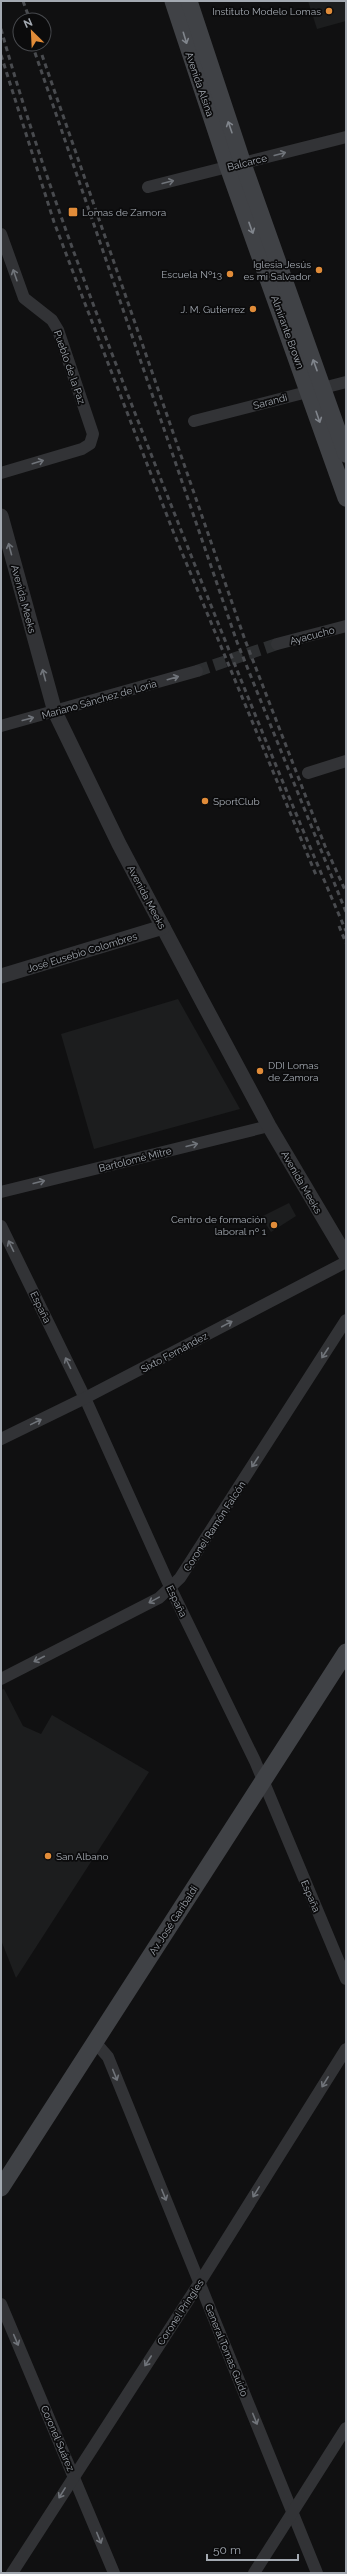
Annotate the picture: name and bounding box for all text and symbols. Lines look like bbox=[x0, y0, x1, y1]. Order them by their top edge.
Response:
place label: Instituto Modelo Lomas bbox=[212, 6, 321, 17]
marker: Instituto Modelo Lomas bbox=[324, 6, 334, 16]
north arrow bbox=[12, 12, 52, 52]
text: N bbox=[22, 16, 35, 31]
one-way arrow bbox=[182, 32, 189, 45]
street label: Avenida Alsina bbox=[183, 51, 216, 118]
one-way arrow bbox=[226, 121, 233, 134]
one-way arrow bbox=[274, 150, 287, 157]
street label: Balcarce bbox=[226, 152, 268, 173]
one-way arrow bbox=[161, 178, 174, 186]
marker: Lomas de Zamora bbox=[67, 206, 79, 218]
place label: Lomas de Zamora bbox=[82, 207, 166, 218]
one-way arrow bbox=[248, 222, 255, 235]
place label: Iglesia Jesús es mi Salvador bbox=[243, 259, 311, 282]
marker: Iglesia Jesús es mi Salvador bbox=[314, 265, 324, 275]
one-way arrow bbox=[11, 269, 18, 282]
place label: Escuela Nº13 bbox=[161, 269, 222, 280]
marker: Escuela Nº13 bbox=[225, 269, 235, 279]
street label: Almirante Brown bbox=[269, 294, 306, 370]
place label: J. M. Gutierrez bbox=[181, 304, 245, 315]
marker: J. M. Gutierrez bbox=[248, 304, 258, 314]
street label: Pueblo de la Paz bbox=[52, 329, 87, 406]
one-way arrow bbox=[310, 359, 318, 371]
street label: Sarandi bbox=[252, 392, 288, 411]
one-way arrow bbox=[315, 410, 323, 422]
one-way arrow bbox=[32, 458, 45, 465]
one-way arrow bbox=[6, 543, 13, 556]
street label: Avenida Meeks bbox=[9, 564, 38, 635]
street label: Ayacucho bbox=[289, 624, 336, 647]
one-way arrow bbox=[40, 668, 48, 681]
one-way arrow bbox=[166, 674, 179, 681]
street label: Mariano Sánchez de Loria bbox=[40, 678, 158, 721]
one-way arrow bbox=[21, 715, 34, 722]
marker: SportClub bbox=[200, 796, 210, 806]
place label: SportClub bbox=[213, 796, 260, 807]
street label: Avenida Meeks bbox=[125, 864, 168, 931]
street label: José Eusebio Colombres bbox=[26, 930, 139, 974]
place label: DDI Lomas de Zamora bbox=[268, 1060, 319, 1083]
marker: DDI Lomas de Zamora bbox=[255, 1066, 265, 1076]
one-way arrow bbox=[185, 1140, 198, 1148]
street label: Bartolomé Mitre bbox=[98, 1145, 173, 1174]
street label: Avenida Meeks bbox=[279, 1149, 324, 1216]
one-way arrow bbox=[32, 1178, 45, 1186]
place label: Centro de formación laboral nº 1 bbox=[171, 1214, 267, 1237]
marker: Centro de formación laboral nº 1 bbox=[269, 1220, 279, 1230]
one-way arrow bbox=[7, 1241, 14, 1253]
street label: España bbox=[28, 1290, 53, 1325]
one-way arrow bbox=[220, 1320, 232, 1328]
street label: Sixto Fernández bbox=[139, 1330, 210, 1375]
one-way arrow bbox=[321, 1347, 329, 1358]
one-way arrow bbox=[64, 1357, 71, 1369]
one-way arrow bbox=[30, 1418, 42, 1425]
one-way arrow bbox=[250, 1456, 258, 1468]
street label: Coronel Ramón Falcón bbox=[181, 1479, 248, 1573]
street label: España bbox=[164, 1584, 189, 1619]
one-way arrow bbox=[148, 1597, 160, 1605]
one-way arrow bbox=[33, 1656, 45, 1664]
marker: San Albano bbox=[43, 1851, 53, 1861]
place label: San Albano bbox=[56, 1851, 109, 1862]
street label: España bbox=[299, 1878, 322, 1914]
street label: Av. José Garibaldi bbox=[147, 1884, 200, 1957]
one-way arrow bbox=[111, 2068, 119, 2080]
one-way arrow bbox=[321, 2076, 329, 2088]
one-way arrow bbox=[252, 2186, 260, 2197]
one-way arrow bbox=[161, 2189, 169, 2201]
street label: Coronel Pringles bbox=[155, 2277, 206, 2347]
street label: General Tomas Guido bbox=[203, 2302, 250, 2398]
one-way arrow bbox=[13, 2334, 20, 2346]
one-way arrow bbox=[144, 2355, 153, 2366]
street label: Coronel Suárez bbox=[39, 2404, 76, 2473]
one-way arrow bbox=[252, 2413, 259, 2425]
one-way arrow bbox=[58, 2487, 66, 2498]
one-way arrow bbox=[96, 2531, 103, 2543]
scale bar bbox=[207, 2536, 298, 2562]
text: 50 m bbox=[213, 2543, 241, 2557]

